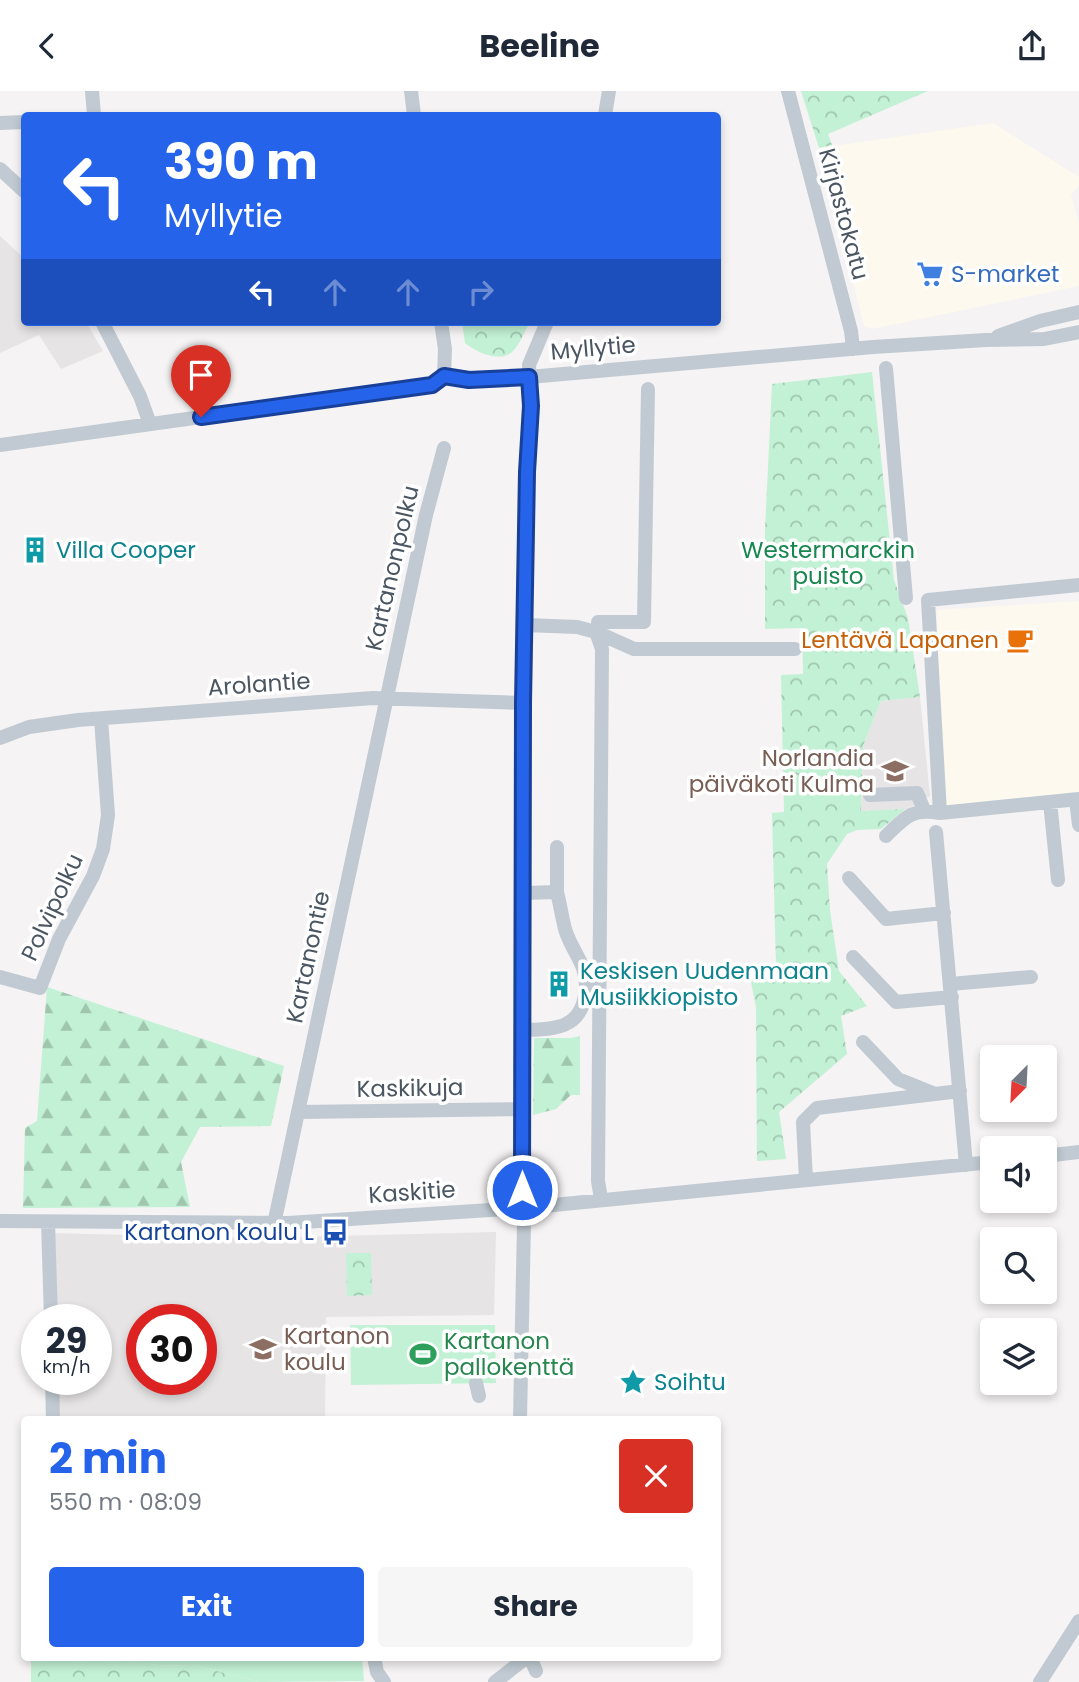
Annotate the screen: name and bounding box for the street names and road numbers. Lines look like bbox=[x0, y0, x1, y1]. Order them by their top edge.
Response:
street label: Kirjastokatu bbox=[811, 145, 877, 283]
street label: Myllytie bbox=[549, 328, 637, 368]
street label: Kartanonpolku bbox=[357, 482, 427, 654]
street label: Arolantie bbox=[206, 664, 312, 704]
street label: Polvipolku bbox=[13, 848, 91, 966]
street label: Kartanontie bbox=[278, 888, 338, 1026]
street label: Kaskikuja bbox=[356, 1071, 464, 1105]
street label: Kaskitie bbox=[367, 1173, 457, 1211]

